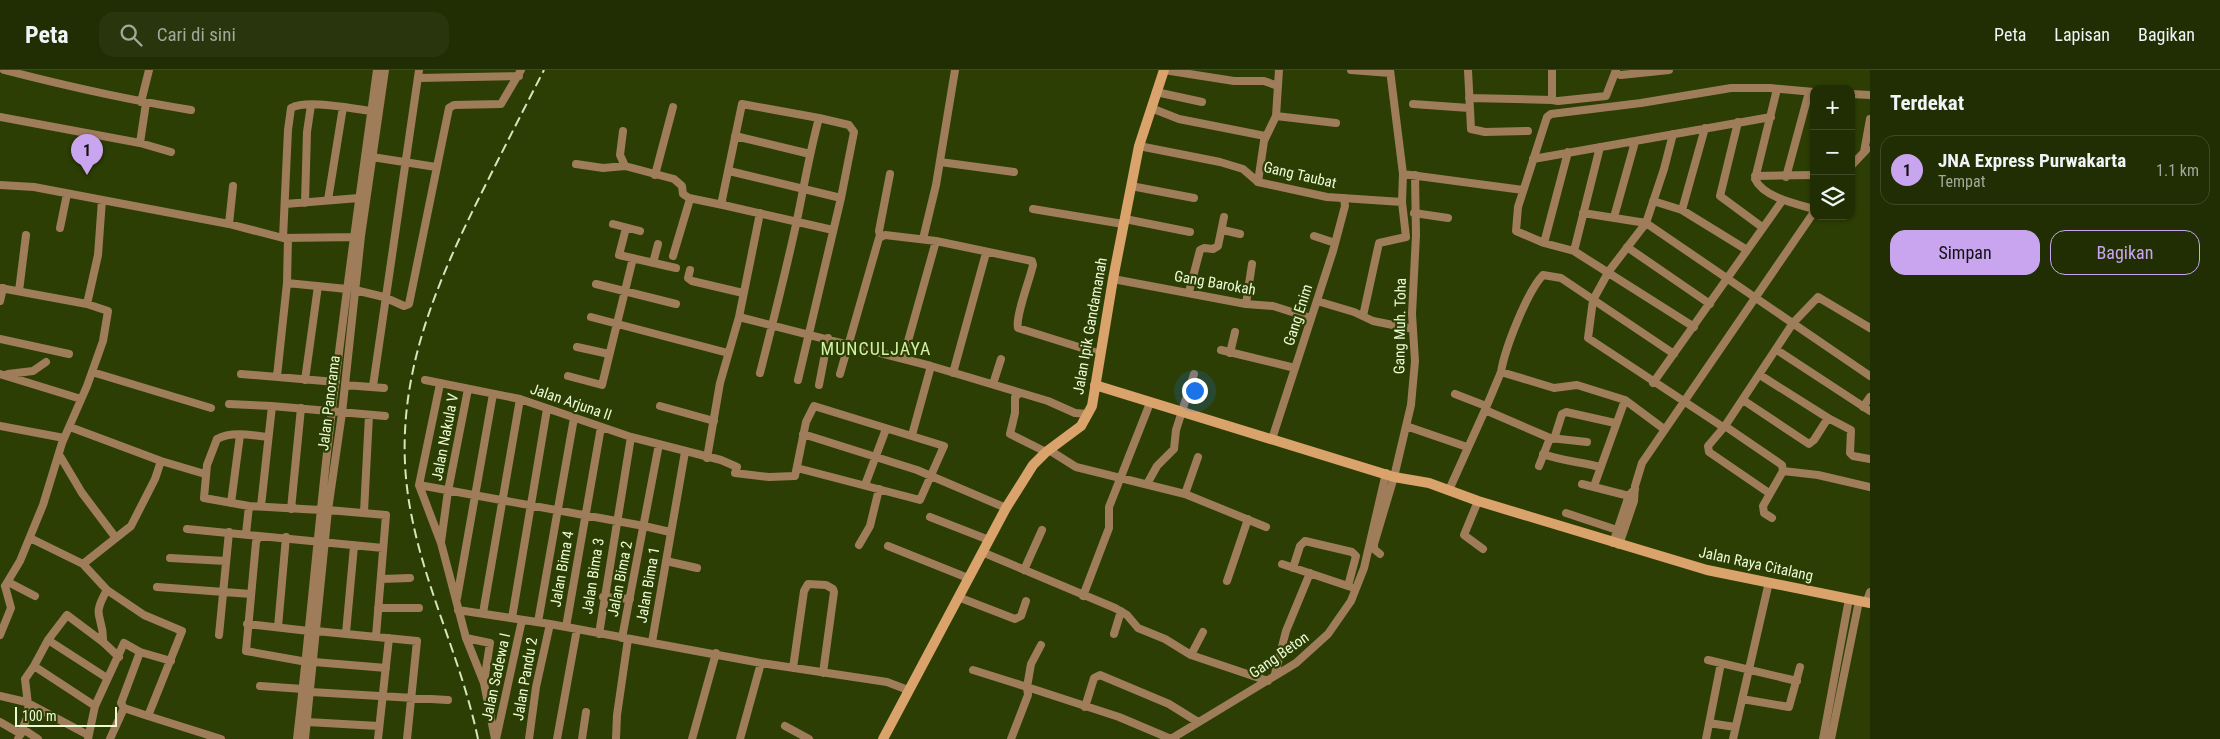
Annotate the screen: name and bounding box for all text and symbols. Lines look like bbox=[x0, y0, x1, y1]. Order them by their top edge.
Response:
search box bbox=[99, 12, 449, 57]
text: Peta bbox=[25, 21, 69, 49]
icon: search bbox=[117, 21, 145, 49]
text: Cari di sini bbox=[157, 23, 236, 46]
text: Peta bbox=[1994, 24, 2026, 45]
text: Lapisan bbox=[2054, 24, 2110, 45]
text: Bagikan bbox=[2138, 24, 2195, 45]
map controls bbox=[1810, 85, 1855, 220]
button: + bbox=[1810, 85, 1855, 130]
text: Terdekat bbox=[1890, 91, 1964, 115]
button: − bbox=[1810, 130, 1855, 175]
pin: 1 bbox=[71, 134, 103, 175]
text: JNA Express Purwakarta bbox=[1938, 149, 2126, 172]
street label: Gang Taubat bbox=[1262, 158, 1338, 192]
text: 1 bbox=[1903, 161, 1911, 180]
text: 1.1 km bbox=[2156, 161, 2199, 180]
text: Tempat bbox=[1938, 172, 1985, 191]
button: layers bbox=[1810, 175, 1855, 220]
button: Simpan bbox=[1890, 230, 2040, 275]
button: Bagikan bbox=[2050, 230, 2200, 275]
street label: Jalan Ipik Gandamanah bbox=[1069, 256, 1111, 396]
street label: Gang Barokah bbox=[1173, 267, 1257, 299]
street label: Gang Muh. Toha bbox=[1390, 278, 1410, 374]
street label: Gang Enim bbox=[1280, 282, 1316, 348]
district label: MUNCULJAYA bbox=[821, 338, 931, 359]
street label: Jalan Panorama bbox=[314, 354, 344, 452]
your location bbox=[1182, 378, 1208, 404]
street label: Jalan Arjuna II bbox=[528, 380, 614, 424]
street label: Jalan Nakula V bbox=[428, 391, 462, 482]
street label: Jalan Bima 4 bbox=[546, 530, 578, 608]
street label: Jalan Bima 3 bbox=[578, 537, 608, 615]
street label: Jalan Bima 2 bbox=[604, 540, 636, 618]
street label: Jalan Raya Citalang bbox=[1697, 543, 1815, 585]
street label: Jalan Bima 1 bbox=[632, 546, 664, 624]
street label: Gang Beton bbox=[1246, 628, 1312, 682]
street label: Jalan Sadewa I bbox=[478, 631, 514, 723]
street label: Jalan Pandu 2 bbox=[509, 636, 541, 722]
scale bar bbox=[15, 704, 118, 727]
text: 100 m bbox=[22, 708, 57, 724]

